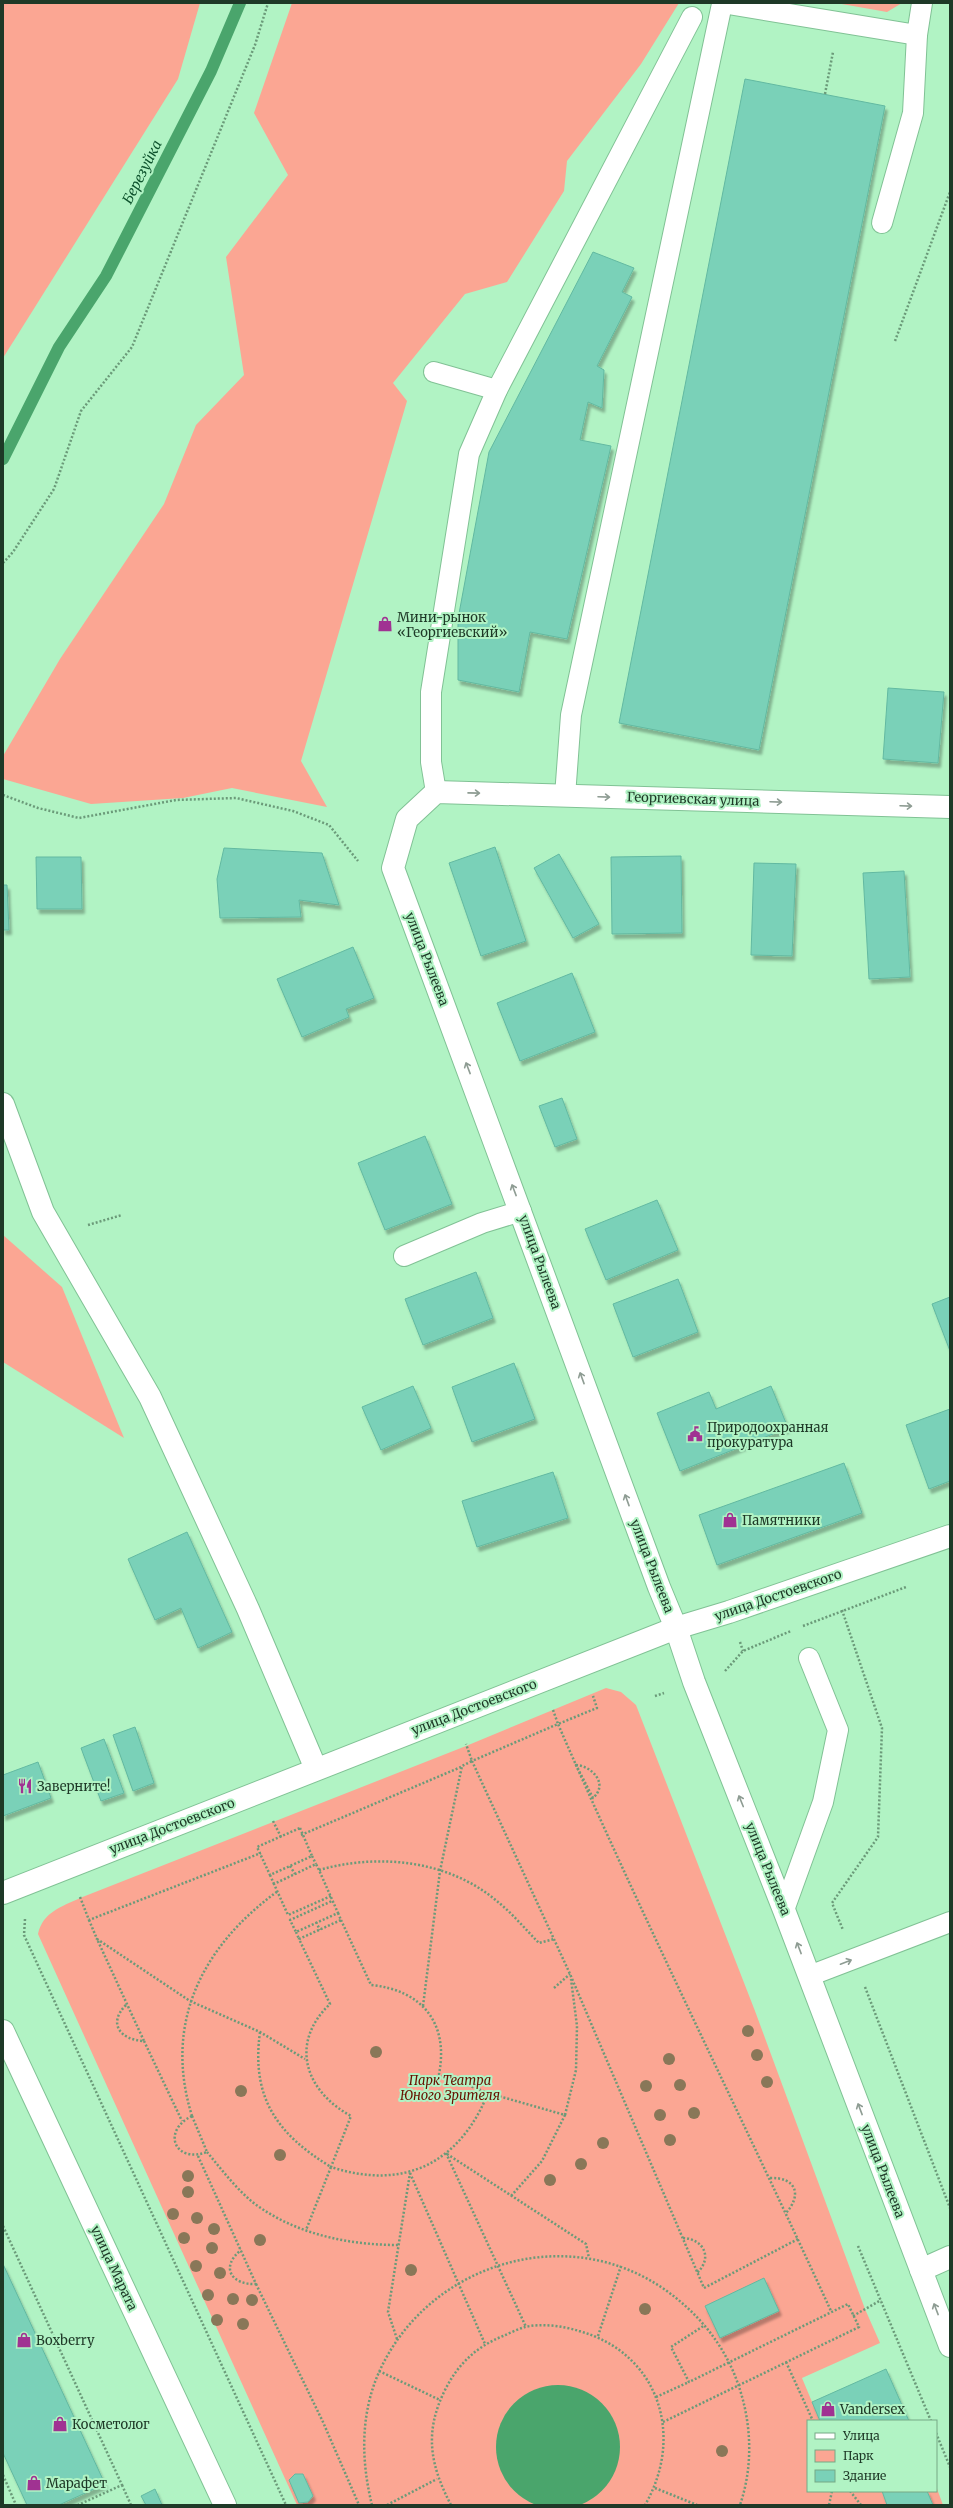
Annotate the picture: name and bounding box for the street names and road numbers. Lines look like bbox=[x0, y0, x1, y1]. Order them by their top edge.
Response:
street label: Георгиевская улица bbox=[626, 788, 760, 810]
street label: улица Рылеева bbox=[401, 910, 453, 1008]
street label: улица Рылеева bbox=[515, 1213, 565, 1311]
street label: улица Рылеева bbox=[626, 1517, 678, 1615]
street label: улица Достоевского bbox=[712, 1565, 844, 1625]
street label: улица Достоевского bbox=[409, 1675, 540, 1739]
street label: улица Достоевского bbox=[107, 1794, 238, 1858]
street label: улица Рылеева bbox=[742, 1820, 794, 1918]
street label: улица Рылеева bbox=[857, 2122, 909, 2220]
street label: улица Марата bbox=[87, 2223, 141, 2313]

